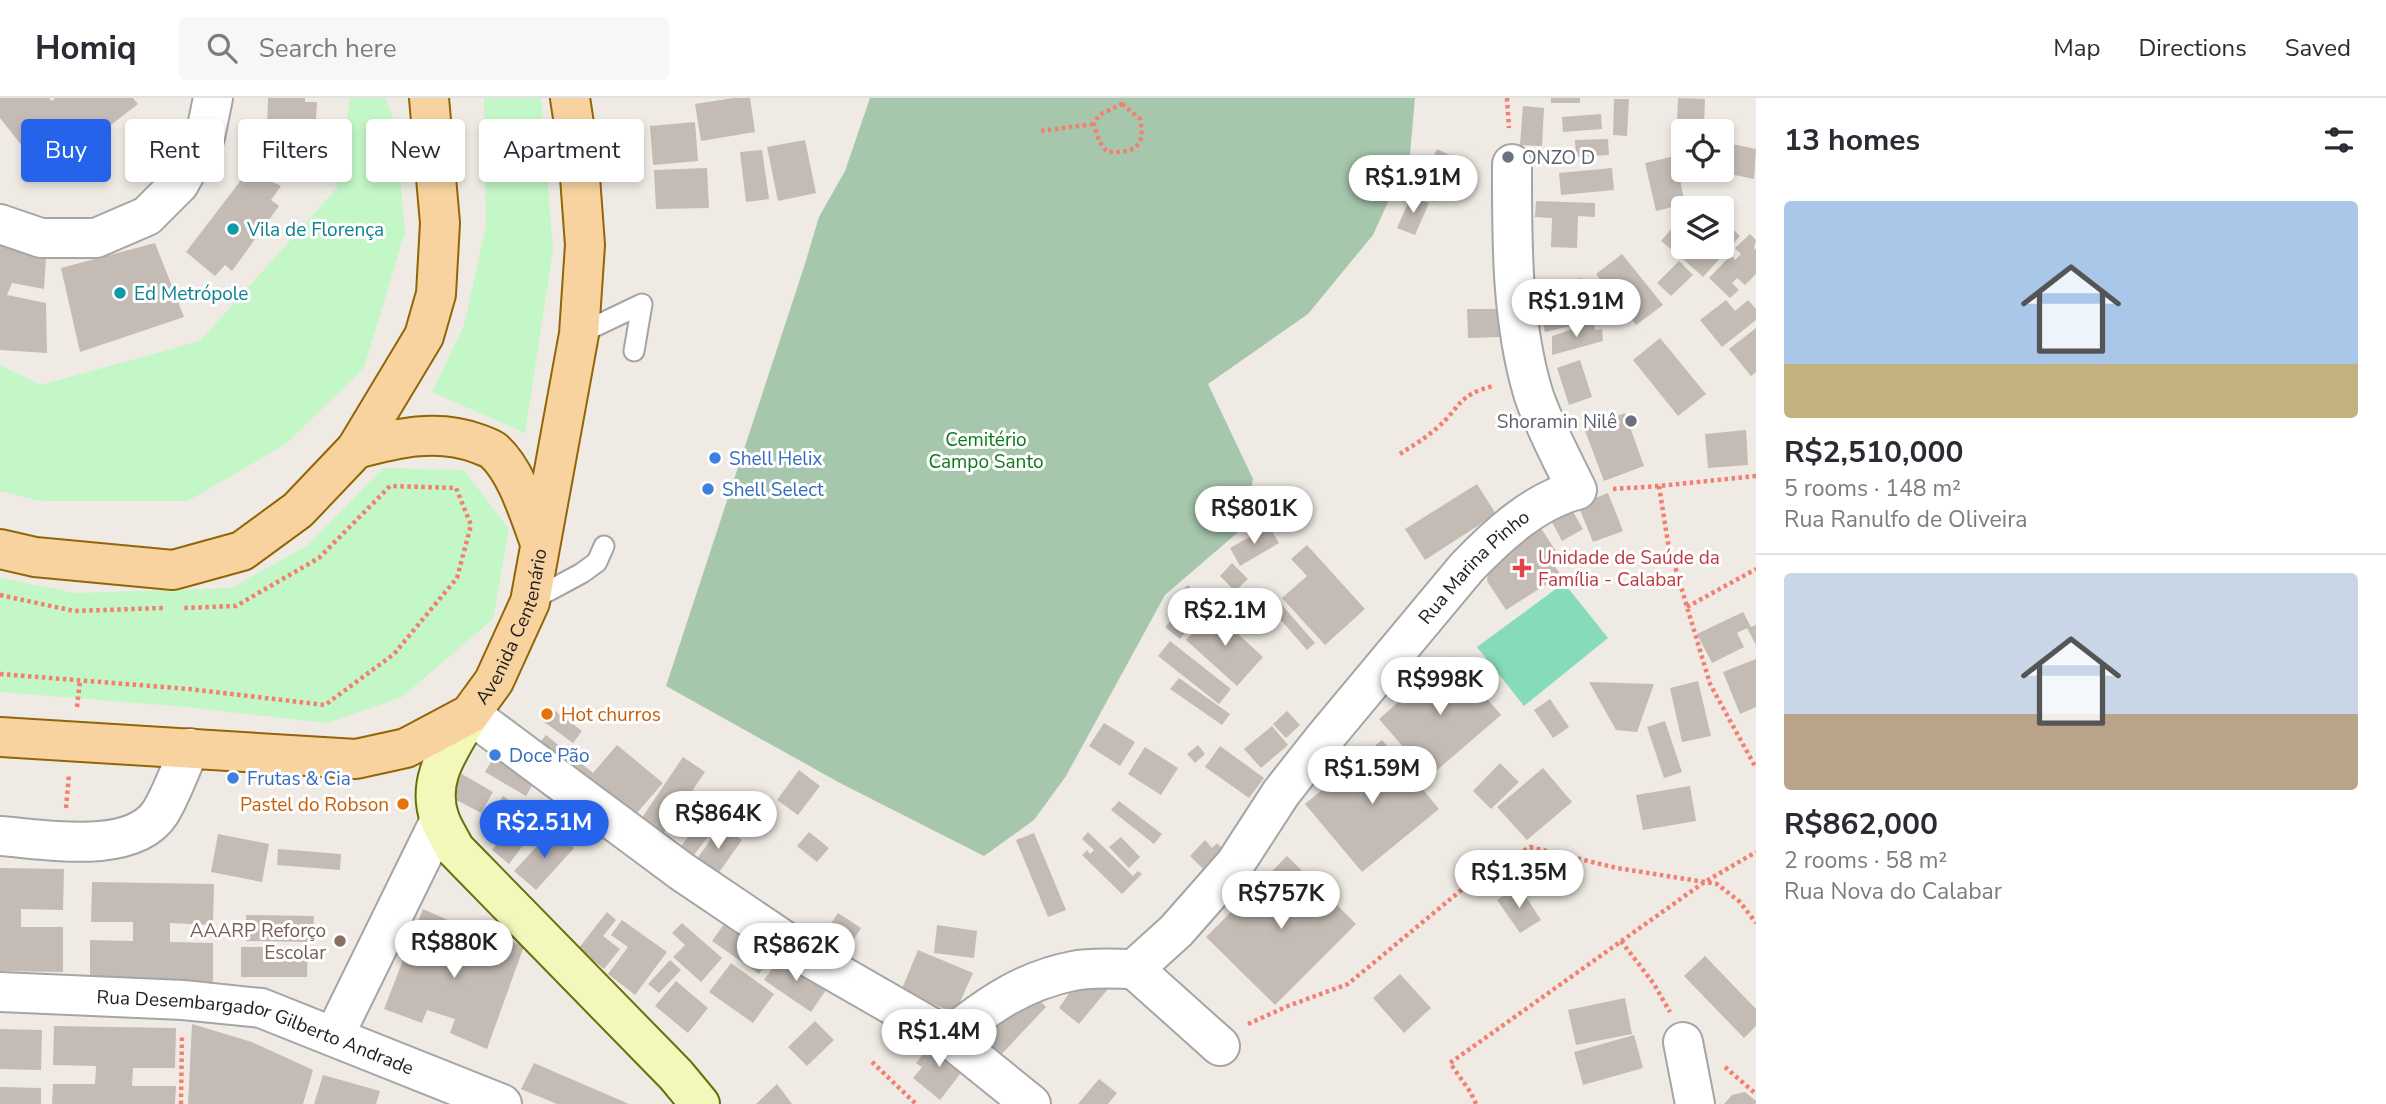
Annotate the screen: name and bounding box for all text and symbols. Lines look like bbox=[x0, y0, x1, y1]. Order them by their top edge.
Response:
search box bbox=[179, 17, 669, 80]
text: Homiq bbox=[35, 26, 137, 71]
icon: search bbox=[203, 29, 241, 67]
text: Search here bbox=[259, 31, 397, 66]
text: Map bbox=[2053, 32, 2100, 64]
text: Directions bbox=[2138, 32, 2247, 64]
text: Saved bbox=[2285, 32, 2351, 64]
chip: Buy bbox=[21, 119, 111, 182]
chip: Rent bbox=[125, 119, 224, 182]
chip: Filters bbox=[238, 119, 352, 182]
chip: New bbox=[366, 119, 465, 182]
chip: Apartment bbox=[479, 119, 644, 182]
map controls bbox=[1671, 119, 1734, 259]
button: locate bbox=[1671, 119, 1734, 182]
text: 13 homes bbox=[1784, 120, 1920, 161]
icon: filters bbox=[2320, 121, 2358, 159]
place label: ONZO D bbox=[1522, 145, 1595, 171]
marker: ONZO D bbox=[1500, 149, 1516, 165]
pin: R$1.91M bbox=[1348, 156, 1478, 215]
text: R$1.91M bbox=[1365, 162, 1461, 193]
button: layers bbox=[1671, 196, 1734, 259]
place label: Vila de Florença bbox=[246, 217, 384, 243]
marker: Vila de Florença bbox=[225, 221, 241, 237]
icon: home bbox=[2008, 246, 2134, 372]
pin: R$1.91M bbox=[1511, 280, 1641, 339]
place label: Ed Metrópole bbox=[134, 281, 248, 307]
marker: Ed Metrópole bbox=[112, 285, 128, 301]
text: R$1.91M bbox=[1528, 286, 1624, 317]
place label: Shoramin Nilê bbox=[1497, 409, 1617, 435]
marker: Shoramin Nilê bbox=[1623, 413, 1639, 429]
park label: Cemitério Campo Santo bbox=[929, 427, 1044, 475]
text: R$2,510,000 bbox=[1784, 432, 1963, 473]
place label: Shell Helix bbox=[729, 446, 822, 472]
marker: Shell Helix bbox=[707, 450, 723, 466]
text: 5 rooms · 148 m² bbox=[1784, 473, 1961, 504]
place label: Shell Select bbox=[722, 477, 824, 503]
marker: Shell Select bbox=[700, 481, 716, 497]
pin: R$801K bbox=[1197, 486, 1311, 546]
text: R$801K bbox=[1211, 493, 1297, 524]
street label: Rua Marina Pinho bbox=[1413, 504, 1535, 630]
text: Rua Ranulfo de Oliveira bbox=[1784, 504, 2027, 535]
place label: Unidade de Saúde da Família - Calabar bbox=[1538, 545, 1720, 593]
street label: Avenida Centenário bbox=[469, 546, 554, 710]
marker: Unidade de Saúde da Família - Calabar bbox=[1512, 558, 1532, 578]
pin: R$2.1M bbox=[1168, 588, 1282, 648]
text: R$2.1M bbox=[1184, 595, 1266, 626]
icon: home bbox=[2008, 618, 2134, 744]
pin: R$998K bbox=[1383, 658, 1497, 717]
text: R$998K bbox=[1397, 664, 1483, 695]
place label: Hot churros bbox=[561, 702, 661, 728]
marker: Hot churros bbox=[539, 706, 555, 722]
place label: Doce Pão bbox=[509, 743, 589, 769]
pin: R$1.59M bbox=[1307, 746, 1437, 806]
marker: Doce Pão bbox=[487, 747, 503, 763]
text: R$1.59M bbox=[1324, 753, 1420, 784]
place label: Frutas & Cia bbox=[247, 766, 351, 792]
marker: Frutas & Cia bbox=[225, 770, 241, 786]
place label: Pastel do Robson bbox=[240, 792, 389, 818]
pin: R$864K bbox=[661, 792, 775, 851]
marker: Pastel do Robson bbox=[395, 796, 411, 812]
text: R$864K bbox=[675, 798, 761, 829]
pin: R$2.51M bbox=[479, 800, 609, 860]
text: R$862,000 bbox=[1784, 804, 1938, 845]
text: R$2.51M bbox=[496, 807, 592, 838]
text: 2 rooms · 58 m² bbox=[1784, 845, 1947, 876]
pin: R$1.35M bbox=[1454, 850, 1584, 910]
text: R$1.35M bbox=[1471, 857, 1567, 888]
pin: R$757K bbox=[1224, 872, 1338, 931]
text: Rua Nova do Calabar bbox=[1784, 876, 2002, 907]
text: R$757K bbox=[1238, 878, 1324, 909]
place label: AAARP Reforço Escolar bbox=[190, 918, 326, 966]
pin: R$880K bbox=[397, 920, 511, 980]
pin: R$862K bbox=[739, 924, 853, 983]
text: R$880K bbox=[411, 927, 497, 958]
text: R$862K bbox=[753, 930, 839, 961]
marker: AAARP Reforço Escolar bbox=[332, 933, 348, 949]
street label: Rua Desembargador Gilberto Andrade bbox=[96, 984, 418, 1082]
pin: R$1.4M bbox=[882, 1010, 996, 1069]
text: R$1.4M bbox=[898, 1016, 980, 1047]

